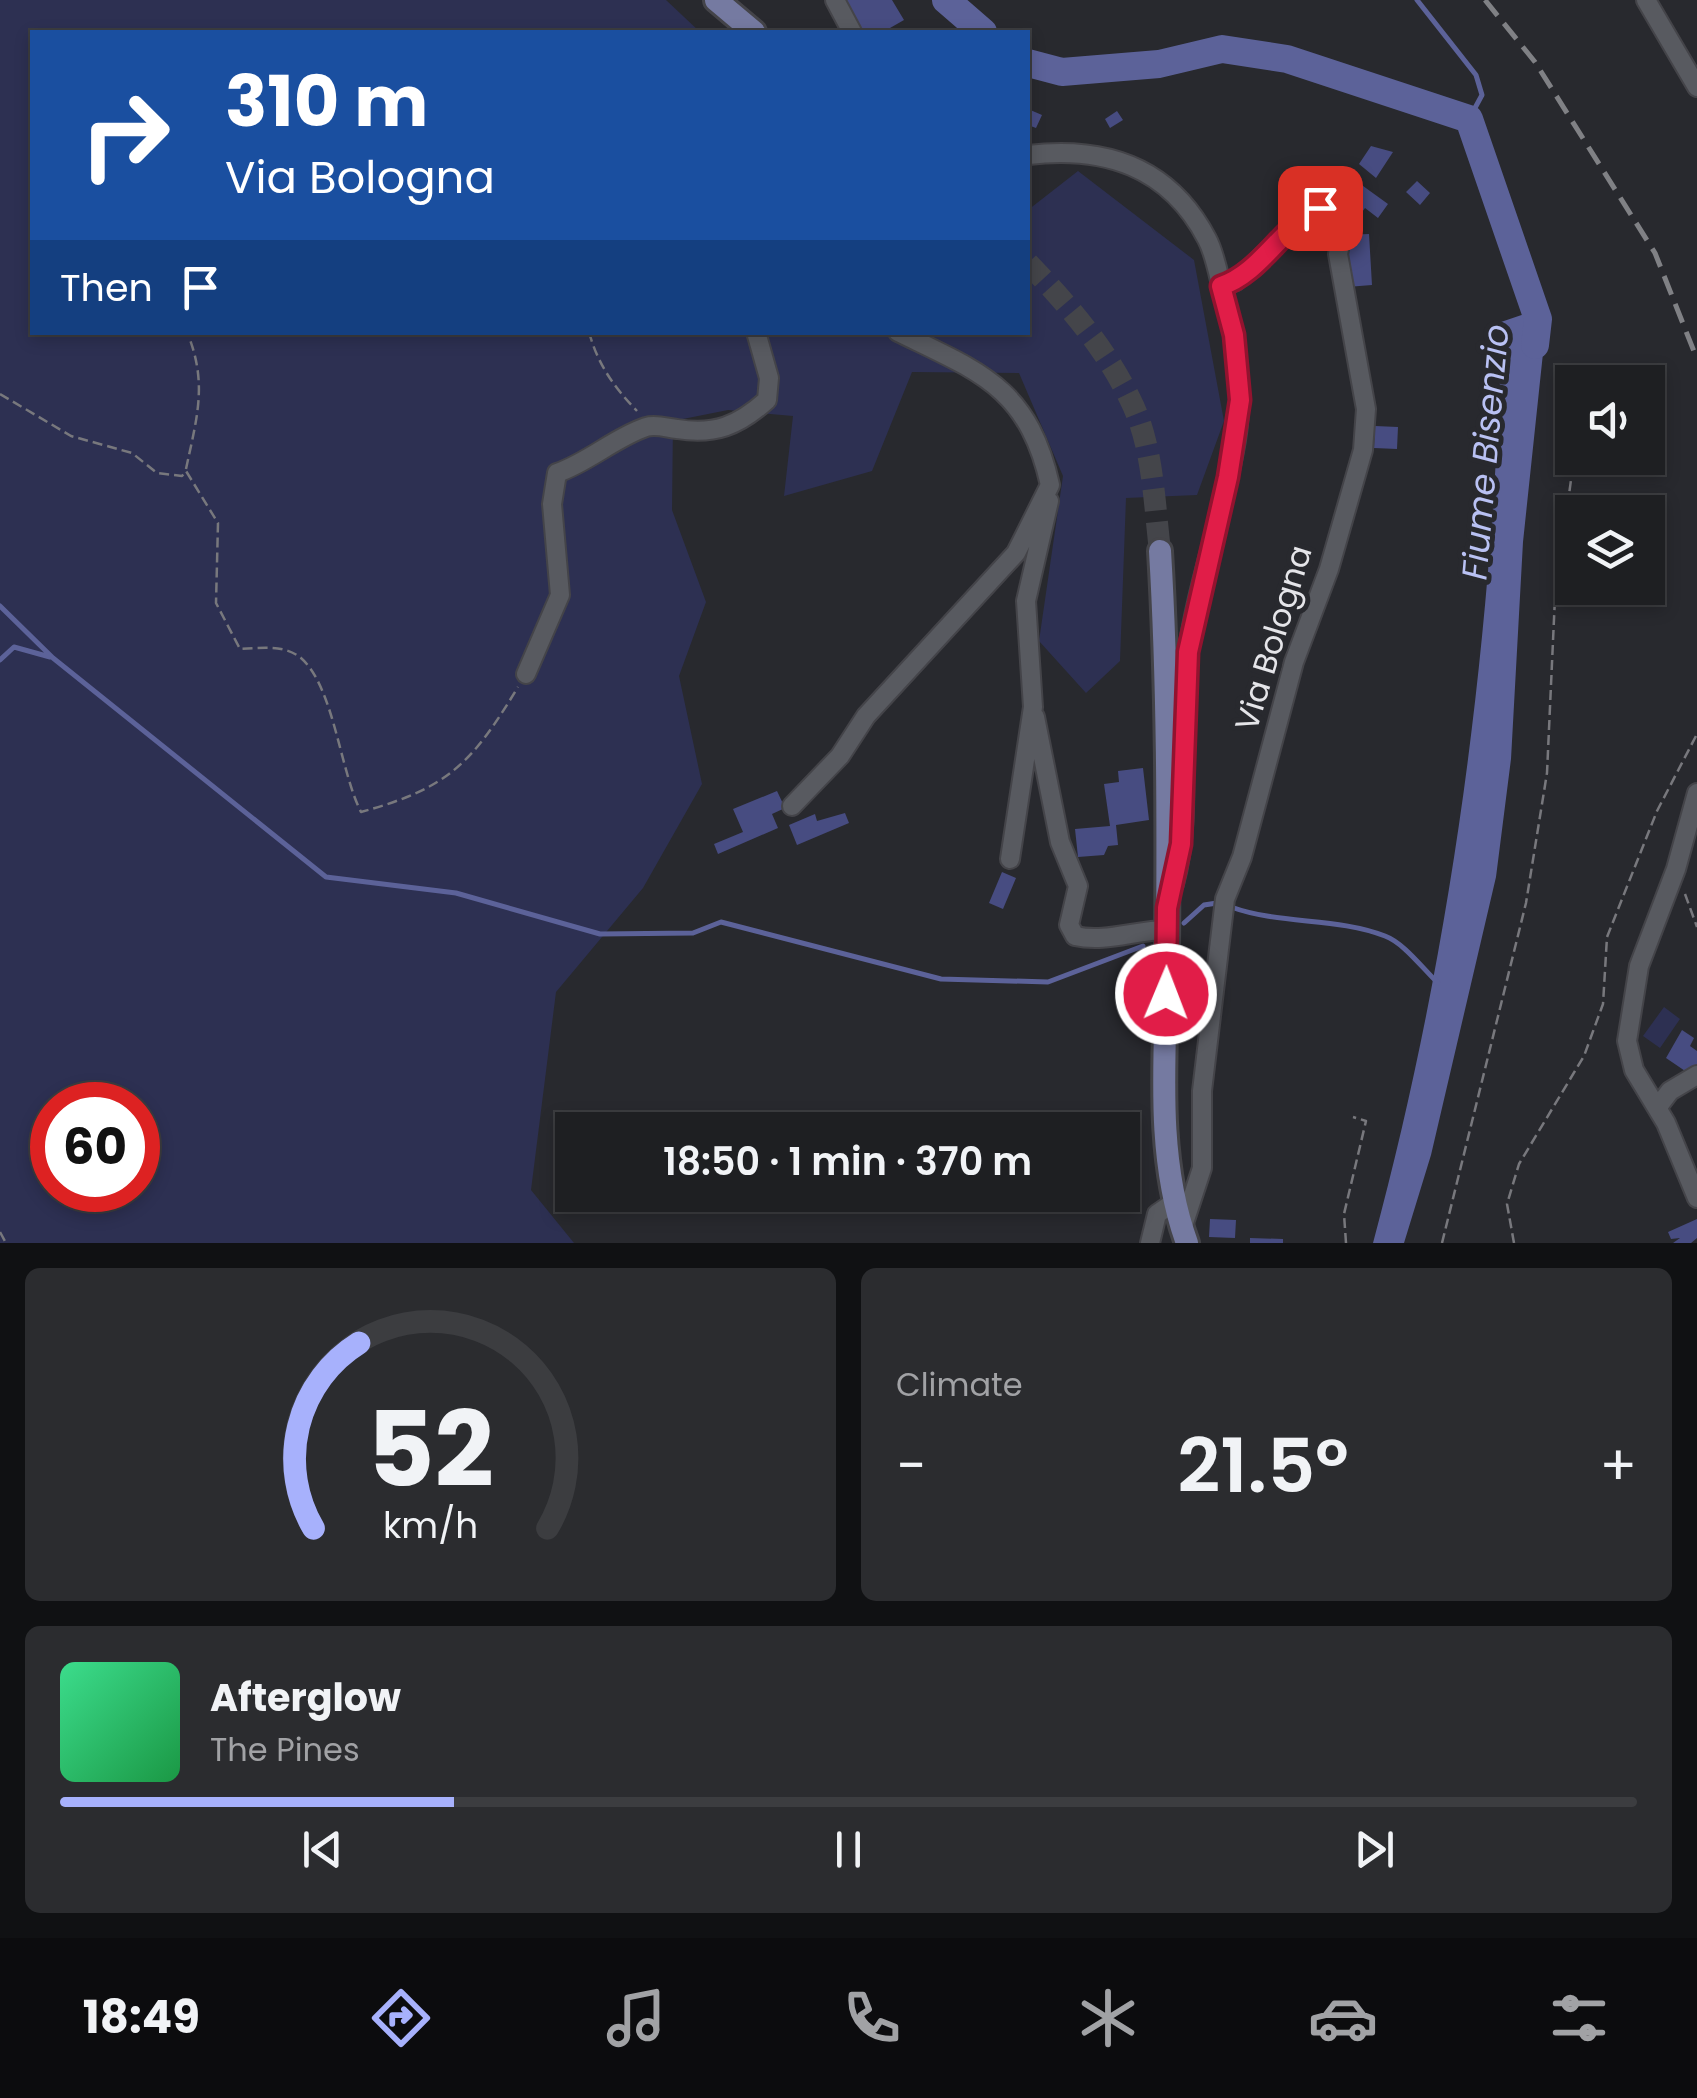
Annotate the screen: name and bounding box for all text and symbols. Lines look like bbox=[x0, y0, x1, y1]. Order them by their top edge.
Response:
text: 310 m bbox=[225, 52, 428, 151]
icon: right bbox=[60, 70, 190, 200]
text: Via Bologna bbox=[225, 146, 495, 209]
pin bbox=[1278, 166, 1363, 251]
icon: arrive bbox=[1293, 181, 1348, 236]
icon: arrive bbox=[173, 260, 228, 315]
text: Then bbox=[60, 261, 153, 314]
water label: Fiume Bisenzio bbox=[1449, 322, 1521, 582]
map controls bbox=[1555, 365, 1665, 605]
button: sound bbox=[1555, 365, 1665, 475]
button: layers bbox=[1555, 495, 1665, 605]
street label: Via Bologna bbox=[1223, 540, 1323, 736]
position arrow bbox=[1114, 942, 1218, 1046]
speed limit sign: 60 bbox=[30, 1082, 160, 1212]
text: 18:50 · 1 min · 370 m bbox=[663, 1135, 1032, 1188]
text: Climate bbox=[896, 1362, 1023, 1407]
text: 52 bbox=[367, 1377, 494, 1522]
text: 21.5° bbox=[1177, 1413, 1349, 1518]
text: − bbox=[896, 1427, 926, 1504]
text: + bbox=[1599, 1427, 1637, 1504]
text: km/h bbox=[383, 1500, 478, 1551]
text: Afterglow bbox=[210, 1671, 401, 1724]
text: The Pines bbox=[210, 1727, 360, 1772]
icon: previous bbox=[295, 1822, 350, 1877]
icon: pause bbox=[821, 1822, 876, 1877]
icon: next bbox=[1347, 1822, 1402, 1877]
icon: directions bbox=[366, 1983, 436, 2053]
icon: music bbox=[601, 1983, 671, 2053]
icon: phone bbox=[837, 1983, 907, 2053]
icon: climate bbox=[1073, 1983, 1143, 2053]
icon: car bbox=[1308, 1983, 1378, 2053]
icon: filters bbox=[1544, 1983, 1614, 2053]
text: 18:49 bbox=[83, 1986, 200, 2049]

